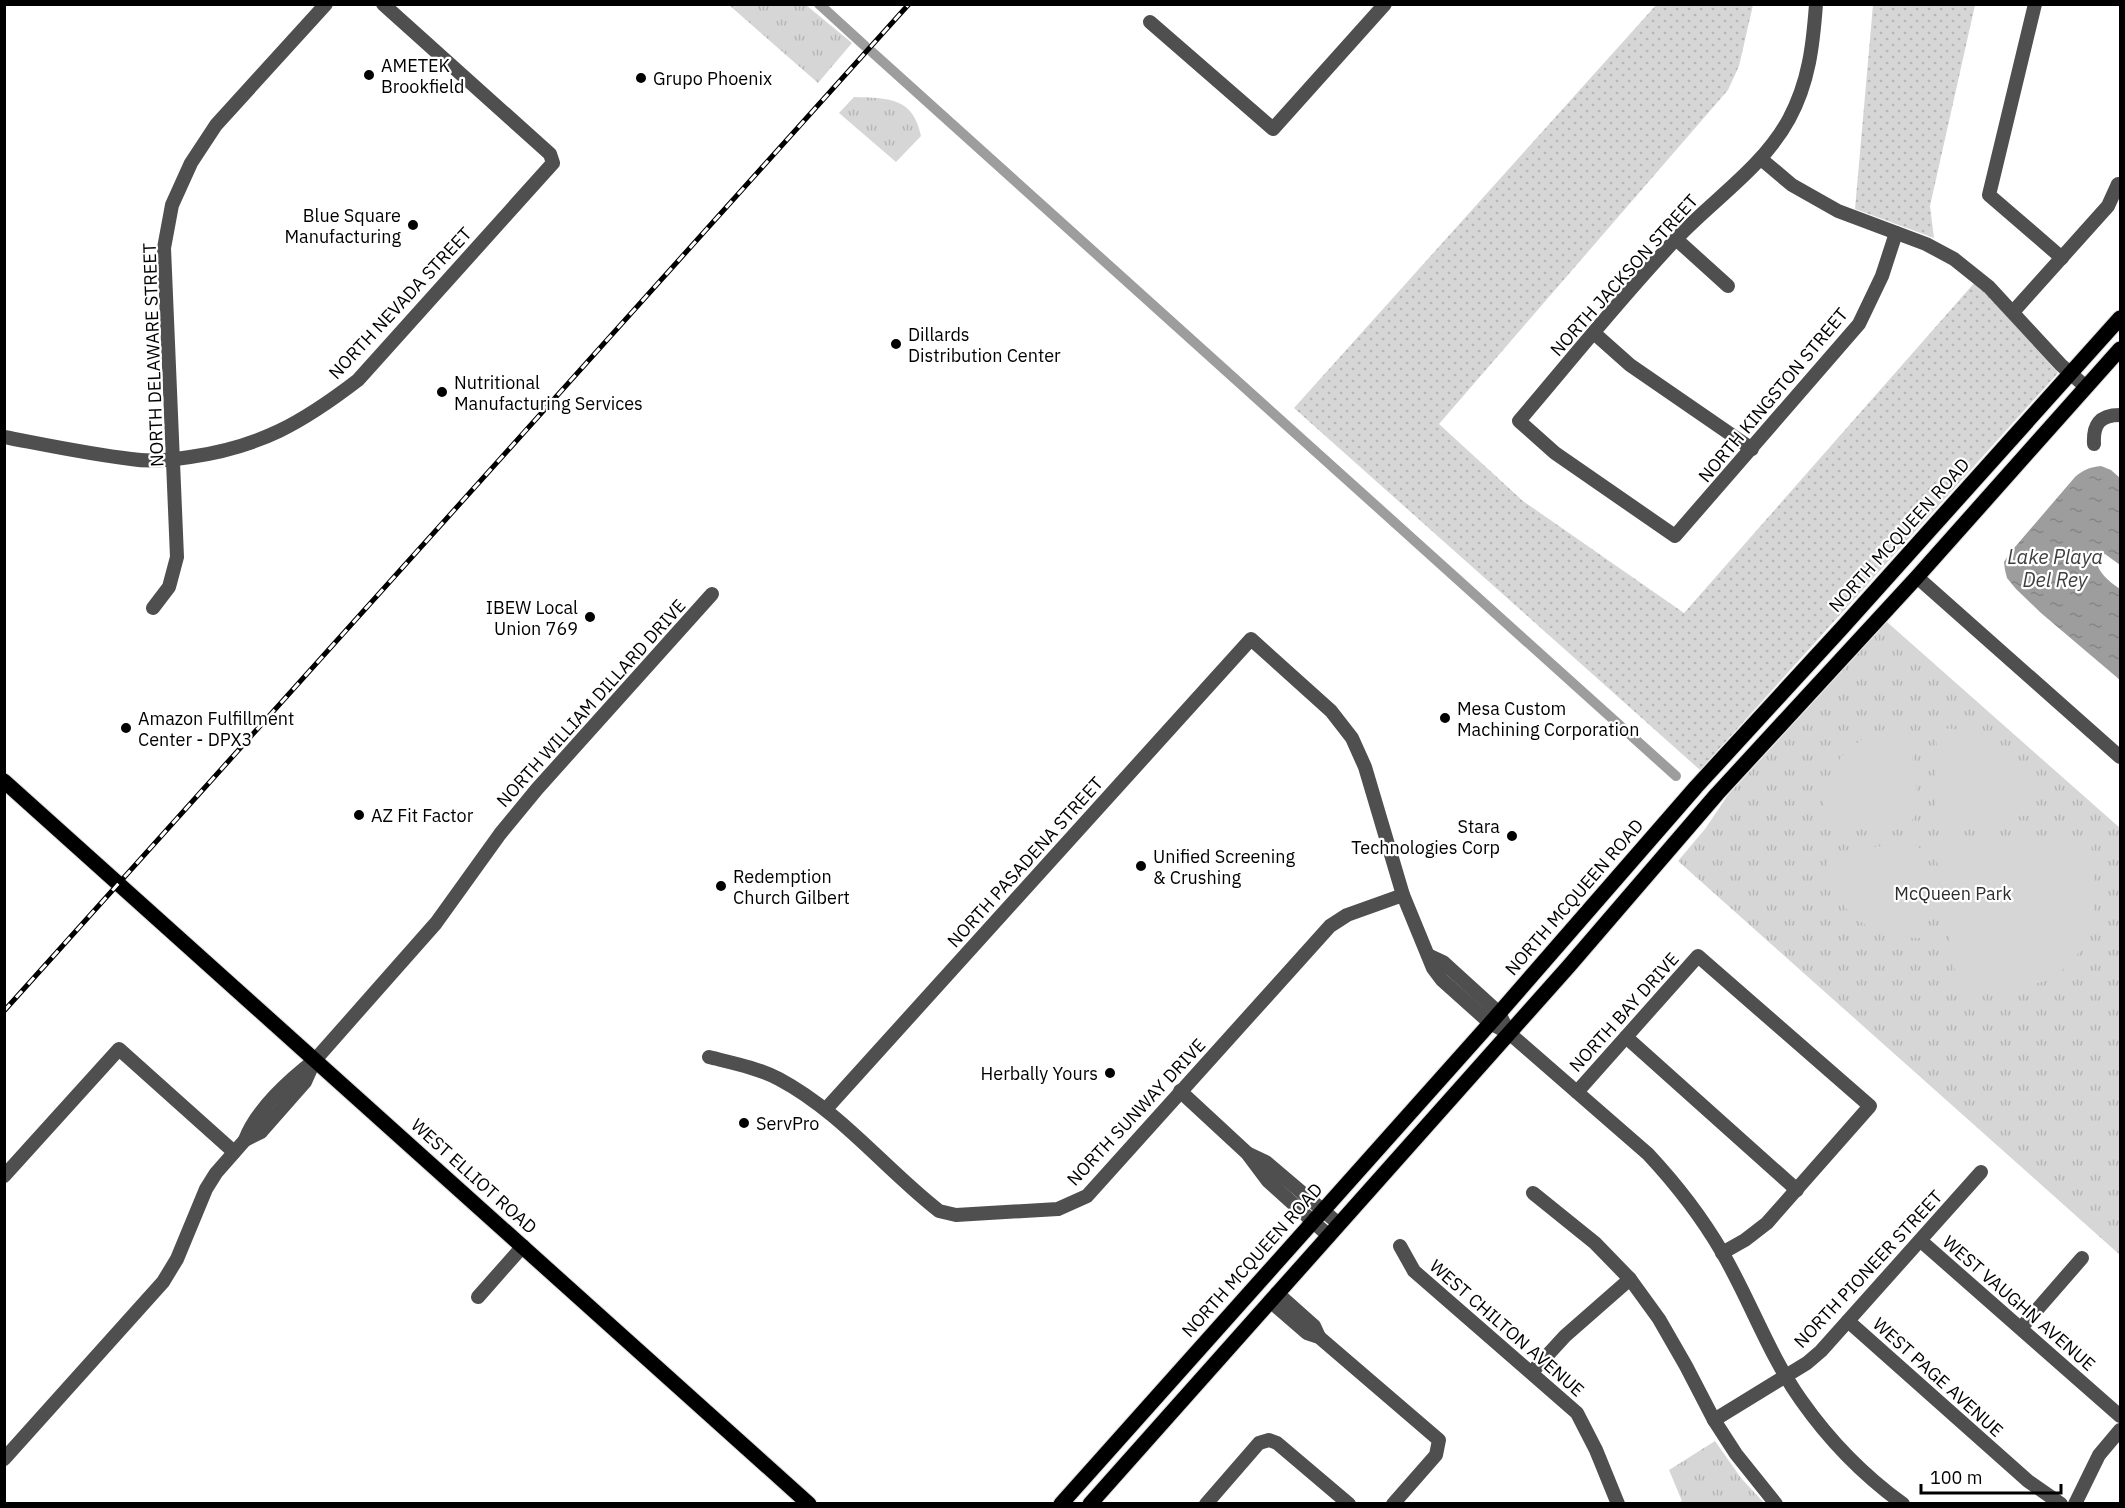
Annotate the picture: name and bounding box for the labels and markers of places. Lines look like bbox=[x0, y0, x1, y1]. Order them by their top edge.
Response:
place label: AMETEK Brookfield bbox=[381, 54, 464, 98]
place label: Grupo Phoenix bbox=[653, 67, 772, 90]
marker: AMETEK Brookfield bbox=[362, 68, 376, 82]
marker: Grupo Phoenix bbox=[634, 71, 648, 85]
place label: Blue Square Manufacturing bbox=[284, 204, 401, 248]
marker: Blue Square Manufacturing bbox=[406, 218, 420, 232]
place label: Dillards Distribution Center bbox=[908, 323, 1061, 367]
marker: Dillards Distribution Center bbox=[889, 337, 903, 351]
place label: Nutritional Manufacturing Services bbox=[454, 371, 643, 415]
marker: Nutritional Manufacturing Services bbox=[435, 385, 449, 399]
place label: IBEW Local Union 769 bbox=[486, 596, 578, 640]
marker: IBEW Local Union 769 bbox=[583, 610, 597, 624]
place label: Mesa Custom Machining Corporation bbox=[1457, 697, 1639, 741]
place label: Amazon Fulfillment Center - DPX3 bbox=[138, 707, 294, 751]
marker: Mesa Custom Machining Corporation bbox=[1438, 711, 1452, 725]
marker: Amazon Fulfillment Center - DPX3 bbox=[119, 721, 133, 735]
place label: AZ Fit Factor bbox=[371, 804, 474, 827]
marker: AZ Fit Factor bbox=[352, 808, 366, 822]
place label: Stara Technologies Corp bbox=[1351, 815, 1500, 859]
marker: Stara Technologies Corp bbox=[1505, 829, 1519, 843]
place label: Unified Screening & Crushing bbox=[1153, 845, 1295, 889]
marker: Unified Screening & Crushing bbox=[1134, 859, 1148, 873]
place label: Redemption Church Gilbert bbox=[733, 865, 850, 909]
marker: Redemption Church Gilbert bbox=[714, 879, 728, 893]
place label: Herbally Yours bbox=[981, 1062, 1098, 1085]
marker: Herbally Yours bbox=[1103, 1066, 1117, 1080]
place label: ServPro bbox=[756, 1112, 819, 1135]
marker: ServPro bbox=[737, 1116, 751, 1130]

